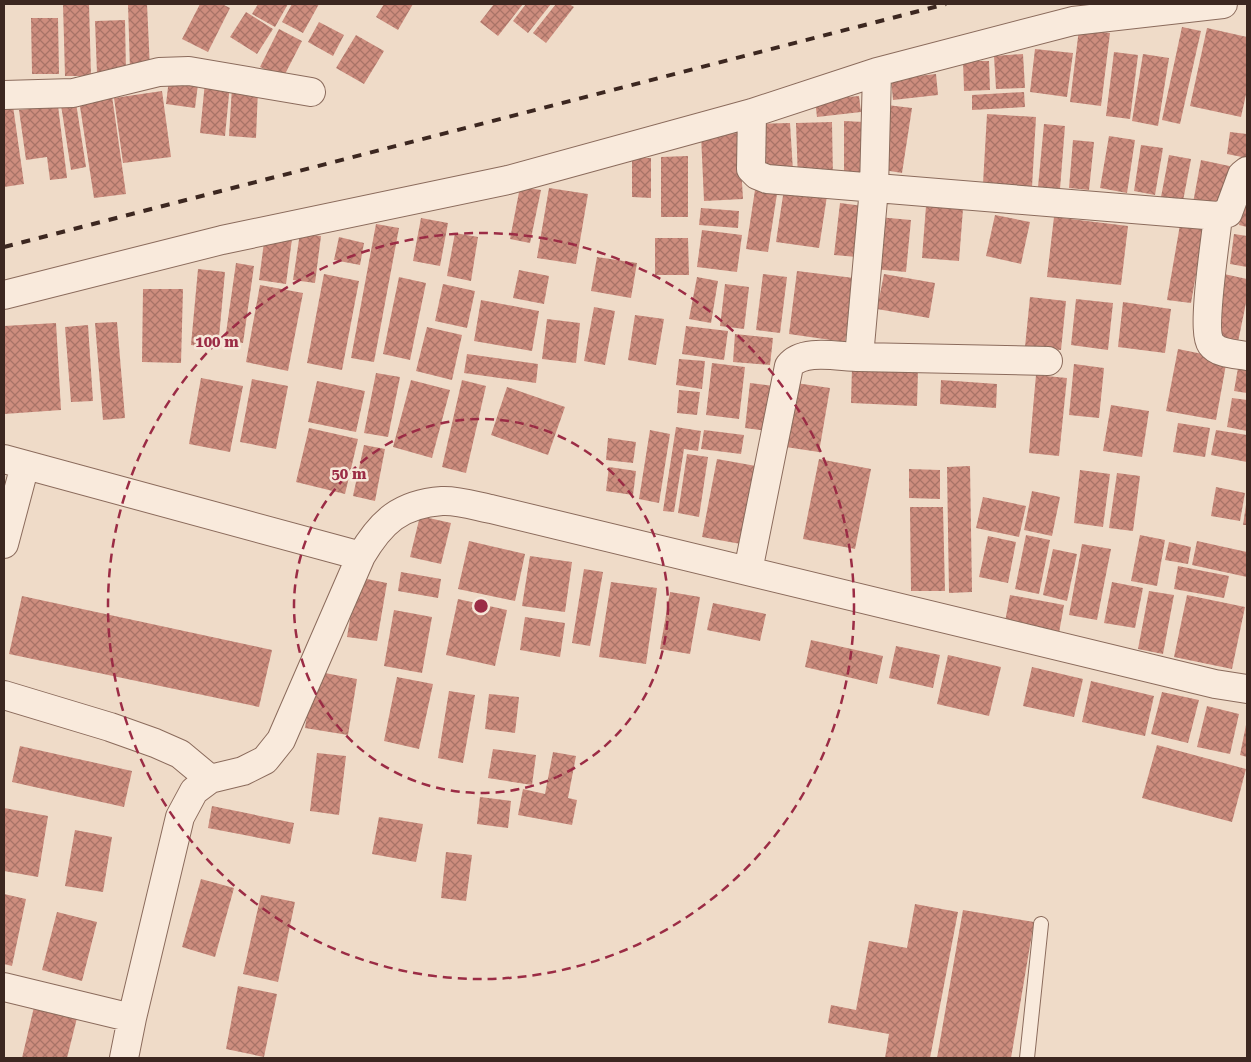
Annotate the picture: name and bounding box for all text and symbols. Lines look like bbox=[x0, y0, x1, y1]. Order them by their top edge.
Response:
text: 100 m bbox=[195, 333, 239, 351]
text: 50 m bbox=[331, 465, 367, 483]
centre of rings bbox=[472, 597, 490, 615]

